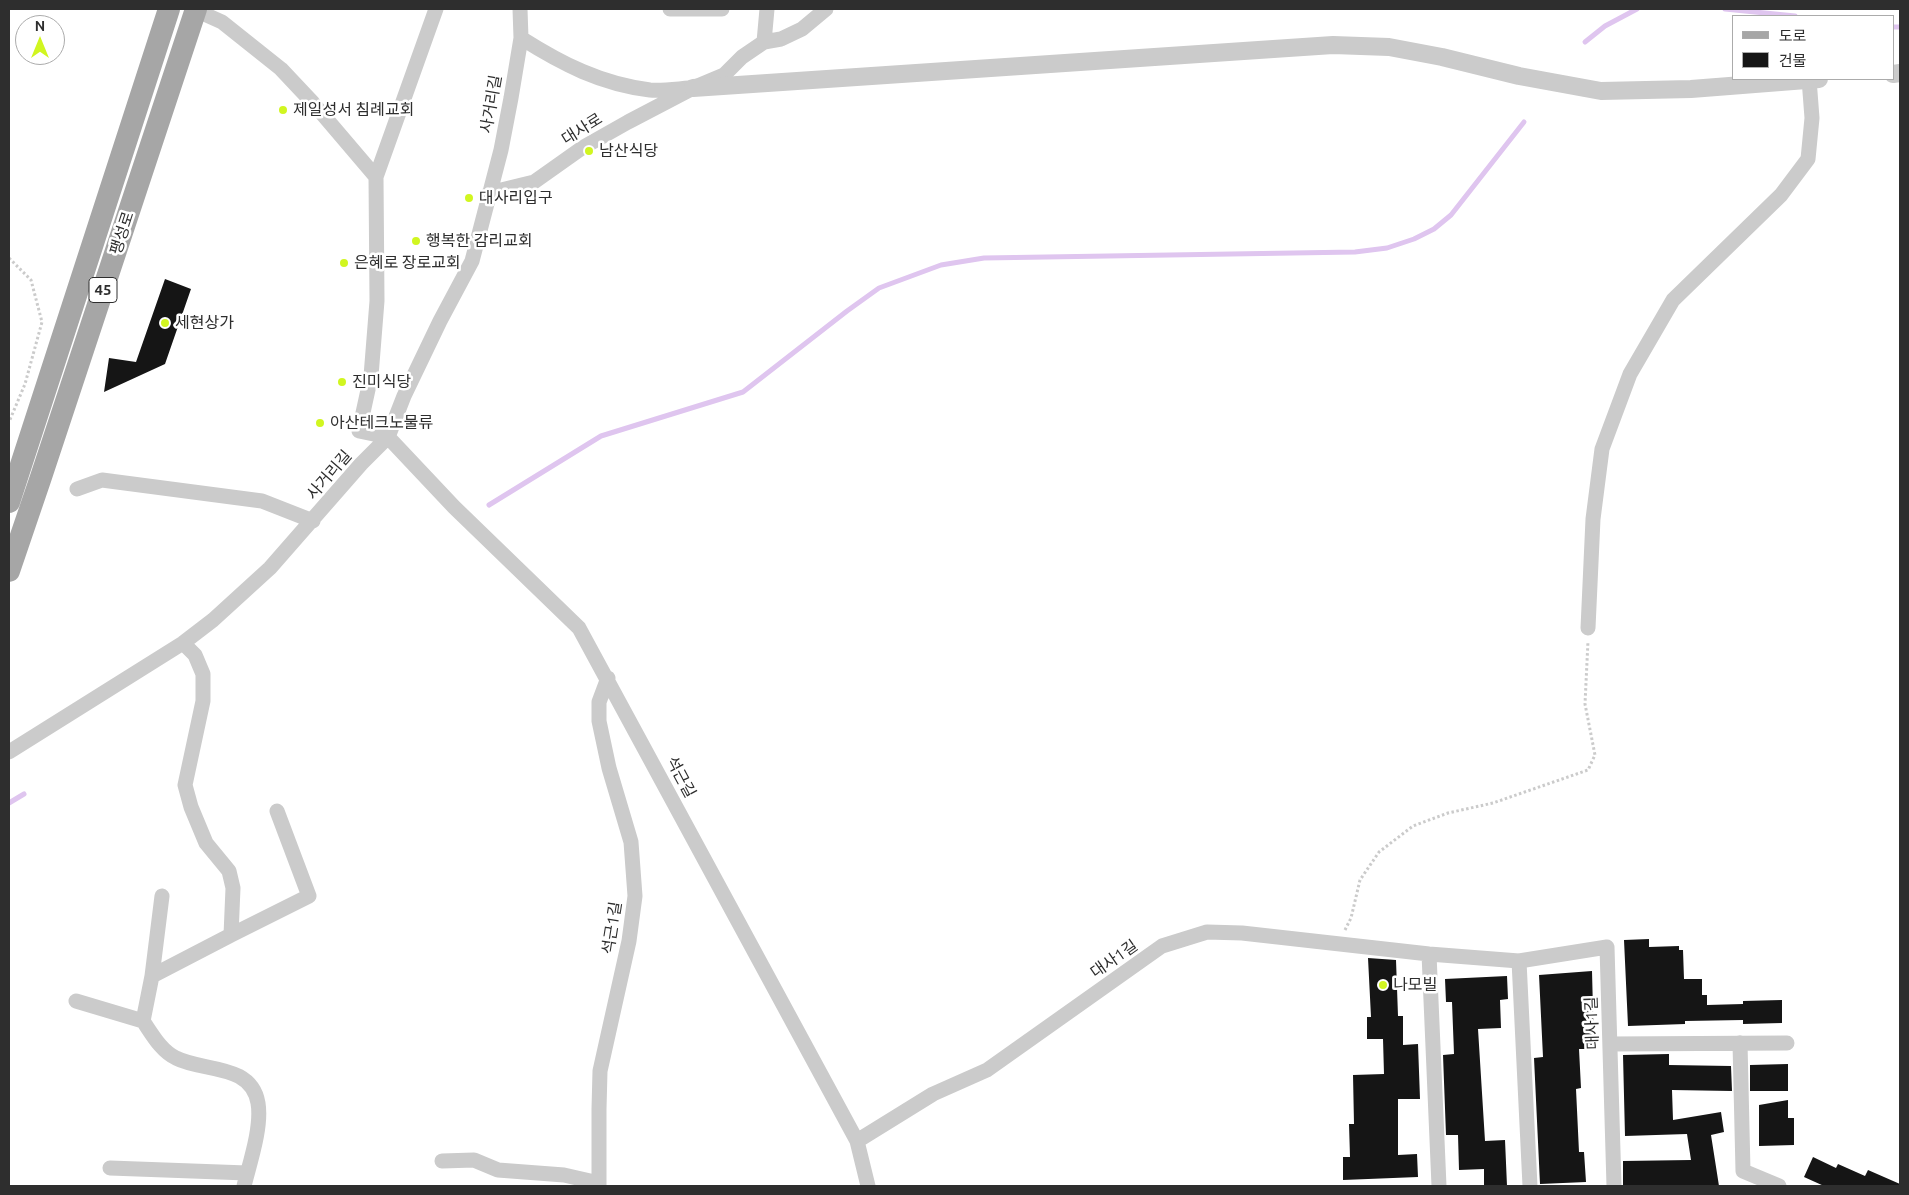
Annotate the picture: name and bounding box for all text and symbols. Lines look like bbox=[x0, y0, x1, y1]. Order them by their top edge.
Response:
north arrow bbox=[15, 15, 65, 65]
legend bbox=[1732, 15, 1894, 80]
text: N bbox=[35, 18, 45, 34]
text: 도로 bbox=[1779, 27, 1807, 44]
text: 건물 bbox=[1779, 52, 1807, 69]
street label: 사거리길 bbox=[476, 73, 506, 135]
place label: 제일성서 침례교회 bbox=[293, 100, 414, 120]
marker: 제일성서 침례교회 bbox=[277, 104, 289, 116]
street label: 대사로 bbox=[558, 109, 606, 149]
place label: 남산식당 bbox=[599, 141, 658, 161]
marker: 남산식당 bbox=[583, 145, 595, 157]
place label: 대사리입구 bbox=[479, 188, 553, 208]
marker: 대사리입구 bbox=[463, 192, 475, 204]
street label: 팽성로 bbox=[106, 209, 138, 257]
place label: 행복한 감리교회 bbox=[426, 231, 533, 251]
marker: 행복한 감리교회 bbox=[410, 235, 422, 247]
place label: 은혜로 장로교회 bbox=[354, 253, 461, 273]
marker: 은혜로 장로교회 bbox=[338, 257, 350, 269]
road number: 45 bbox=[89, 278, 117, 302]
place label: 세현상가 bbox=[175, 313, 234, 333]
marker: 세현상가 bbox=[159, 317, 171, 329]
place label: 진미식당 bbox=[352, 372, 411, 392]
marker: 진미식당 bbox=[336, 376, 348, 388]
place label: 아산테크노물류 bbox=[330, 413, 433, 433]
marker: 아산테크노물류 bbox=[314, 417, 326, 429]
street label: 사거리길 bbox=[302, 446, 356, 504]
street label: 석근길 bbox=[662, 753, 700, 801]
street label: 석근1길 bbox=[598, 900, 626, 956]
street label: 대사1길 bbox=[1087, 936, 1141, 982]
place label: 나모빌 bbox=[1393, 975, 1437, 995]
marker: 나모빌 bbox=[1377, 979, 1389, 991]
street label: 대사1길 bbox=[1581, 996, 1603, 1050]

